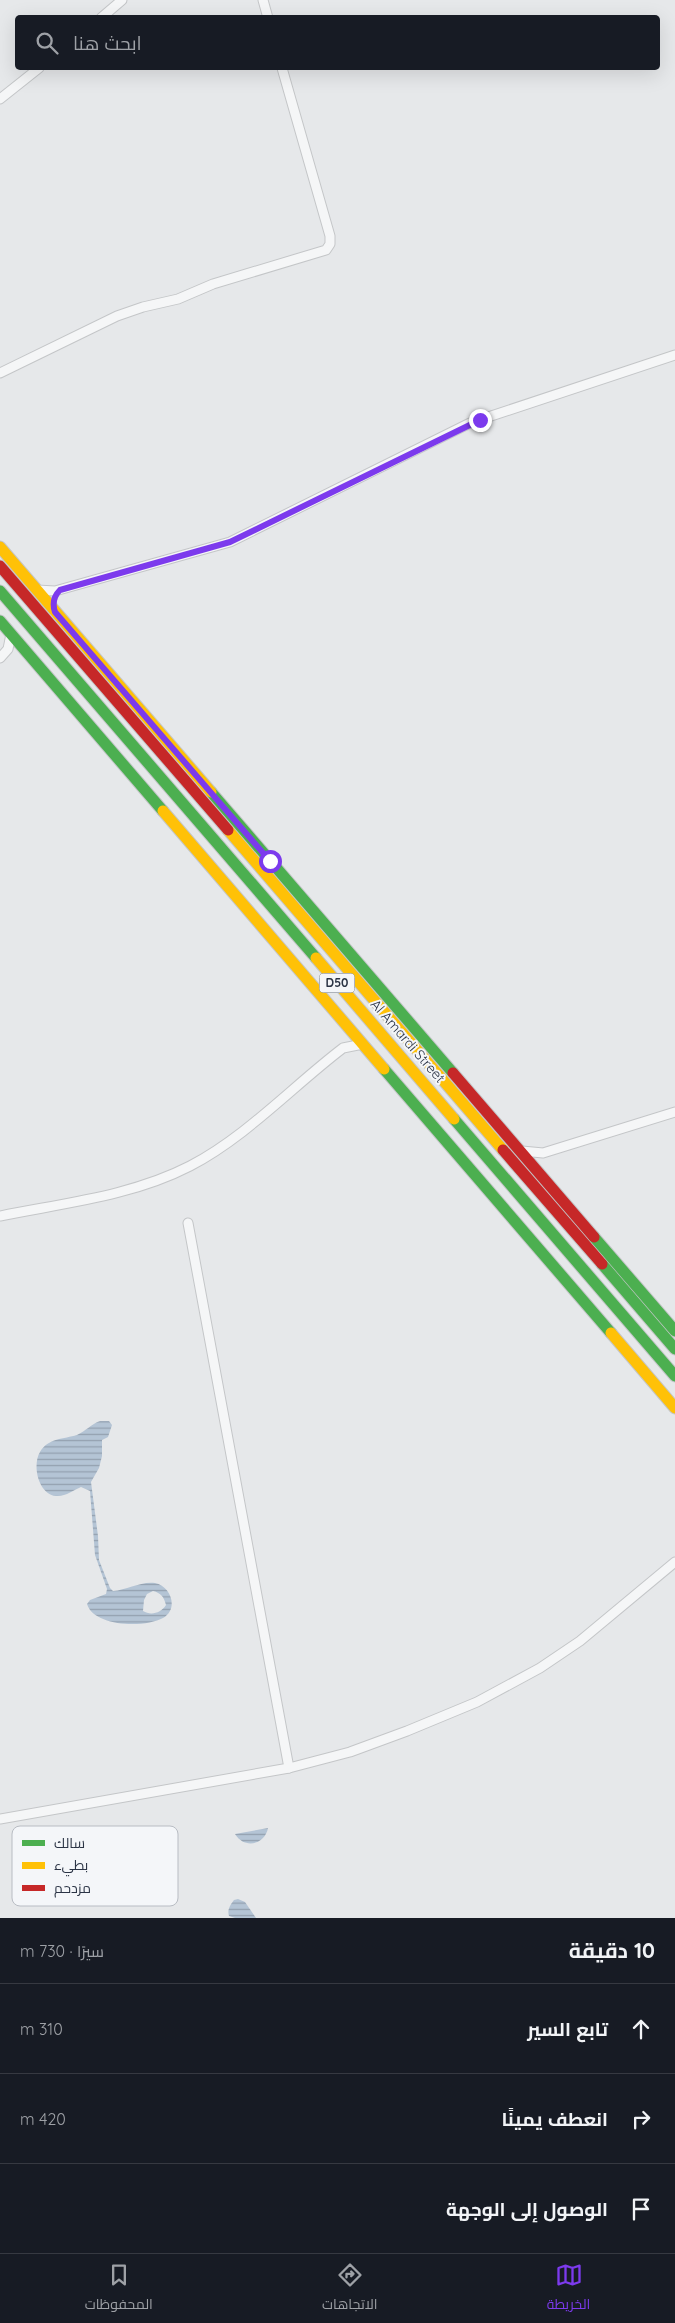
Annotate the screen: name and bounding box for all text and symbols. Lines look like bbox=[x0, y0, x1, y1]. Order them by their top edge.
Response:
search box bbox=[15, 15, 660, 70]
icon: search bbox=[33, 29, 61, 57]
text: ابحث هنا bbox=[73, 31, 142, 55]
route end bbox=[469, 409, 492, 432]
route start bbox=[259, 850, 282, 873]
road number: D50 bbox=[320, 974, 354, 992]
street label: Al Amardi Street bbox=[367, 995, 449, 1087]
legend bbox=[12, 1826, 178, 1906]
text: سالك bbox=[54, 1834, 85, 1852]
text: بطيء bbox=[54, 1856, 88, 1877]
text: مزدحم bbox=[54, 1879, 91, 1898]
text: 10 دقيقة bbox=[569, 1937, 655, 1963]
text: سيرًا · 730 m bbox=[20, 1941, 104, 1961]
icon: ahead bbox=[627, 2015, 655, 2043]
text: تابع السير bbox=[527, 2017, 608, 2041]
text: 310 m bbox=[20, 2019, 63, 2039]
icon: right bbox=[627, 2105, 655, 2133]
text: انعطف يمينًا bbox=[501, 2107, 608, 2131]
text: 420 m bbox=[20, 2109, 66, 2129]
icon: arrive bbox=[627, 2195, 655, 2223]
text: الوصول إلى الوجهة bbox=[446, 2197, 608, 2221]
tab: المحفوظات bbox=[85, 2261, 153, 2317]
tab: الاتجاهات bbox=[322, 2261, 377, 2317]
tab: الخريطة bbox=[547, 2261, 590, 2317]

